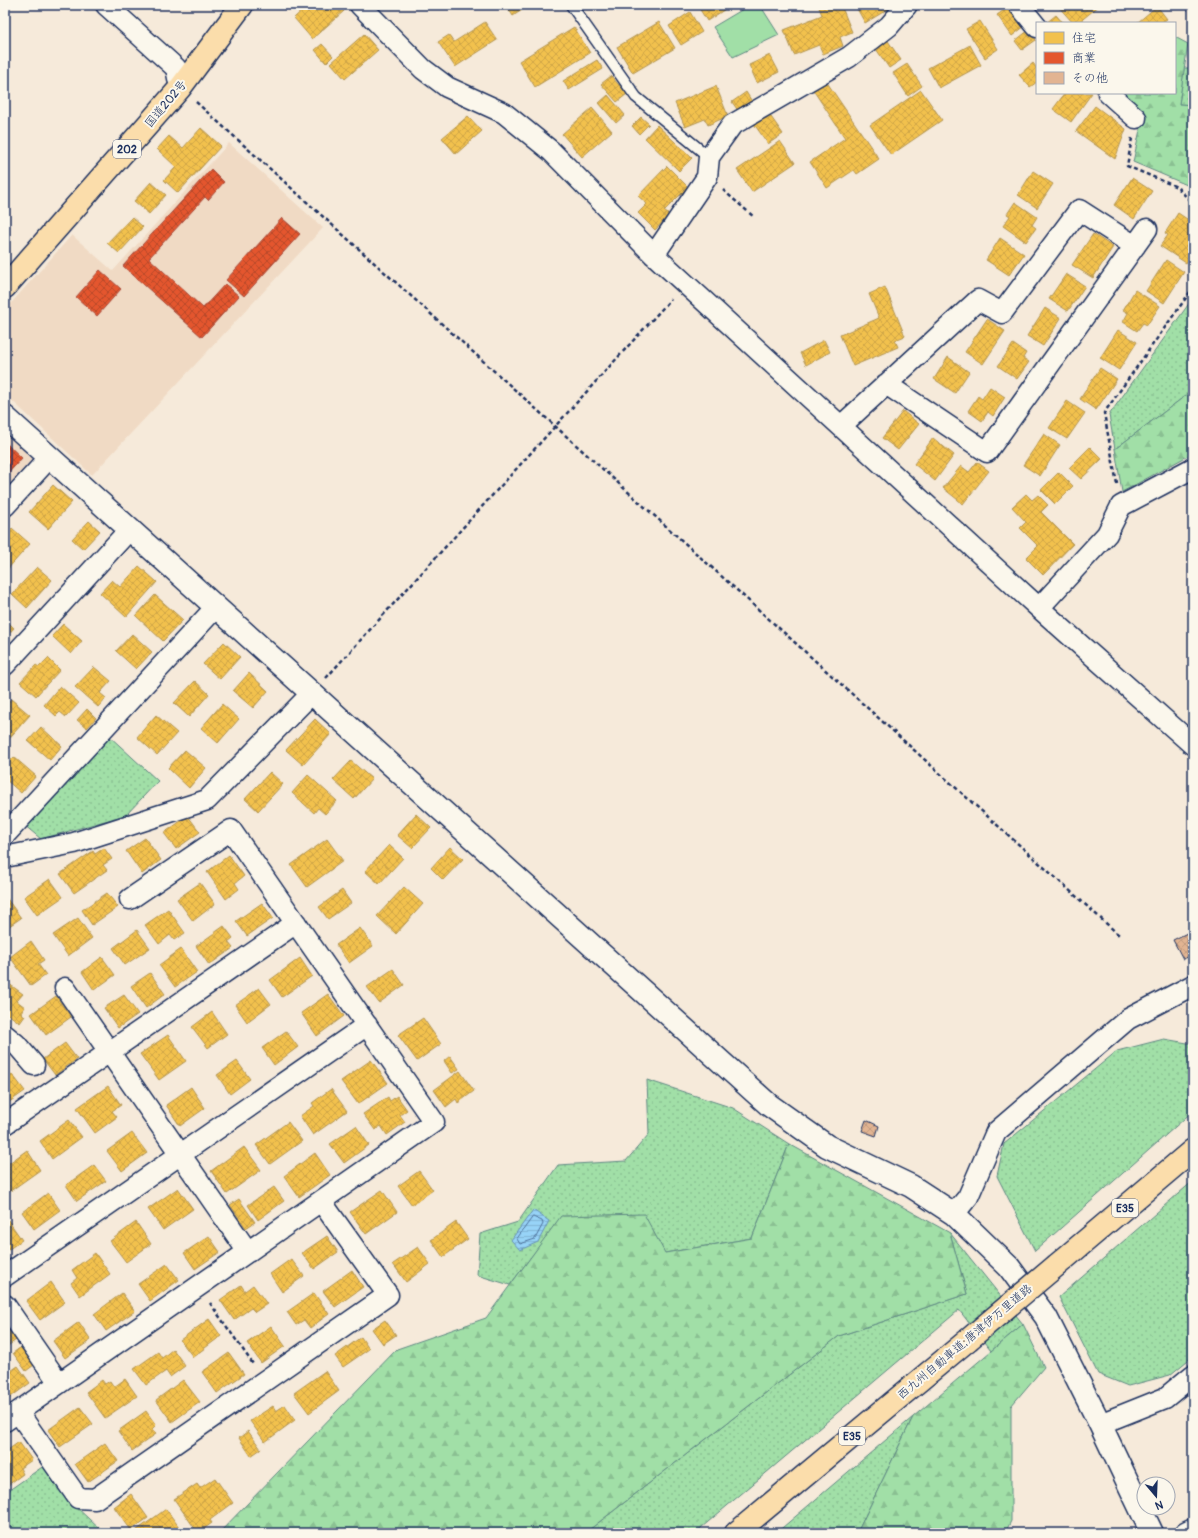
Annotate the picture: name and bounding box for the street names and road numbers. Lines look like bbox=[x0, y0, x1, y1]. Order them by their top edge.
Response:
street label: 国道202号 bbox=[142, 77, 190, 131]
road number: 202 bbox=[113, 140, 141, 158]
road number: E35 bbox=[1112, 1199, 1138, 1217]
street label: 西九州自動車道;唐津伊万里道路 bbox=[895, 1281, 1035, 1403]
road number: E35 bbox=[839, 1427, 865, 1445]

